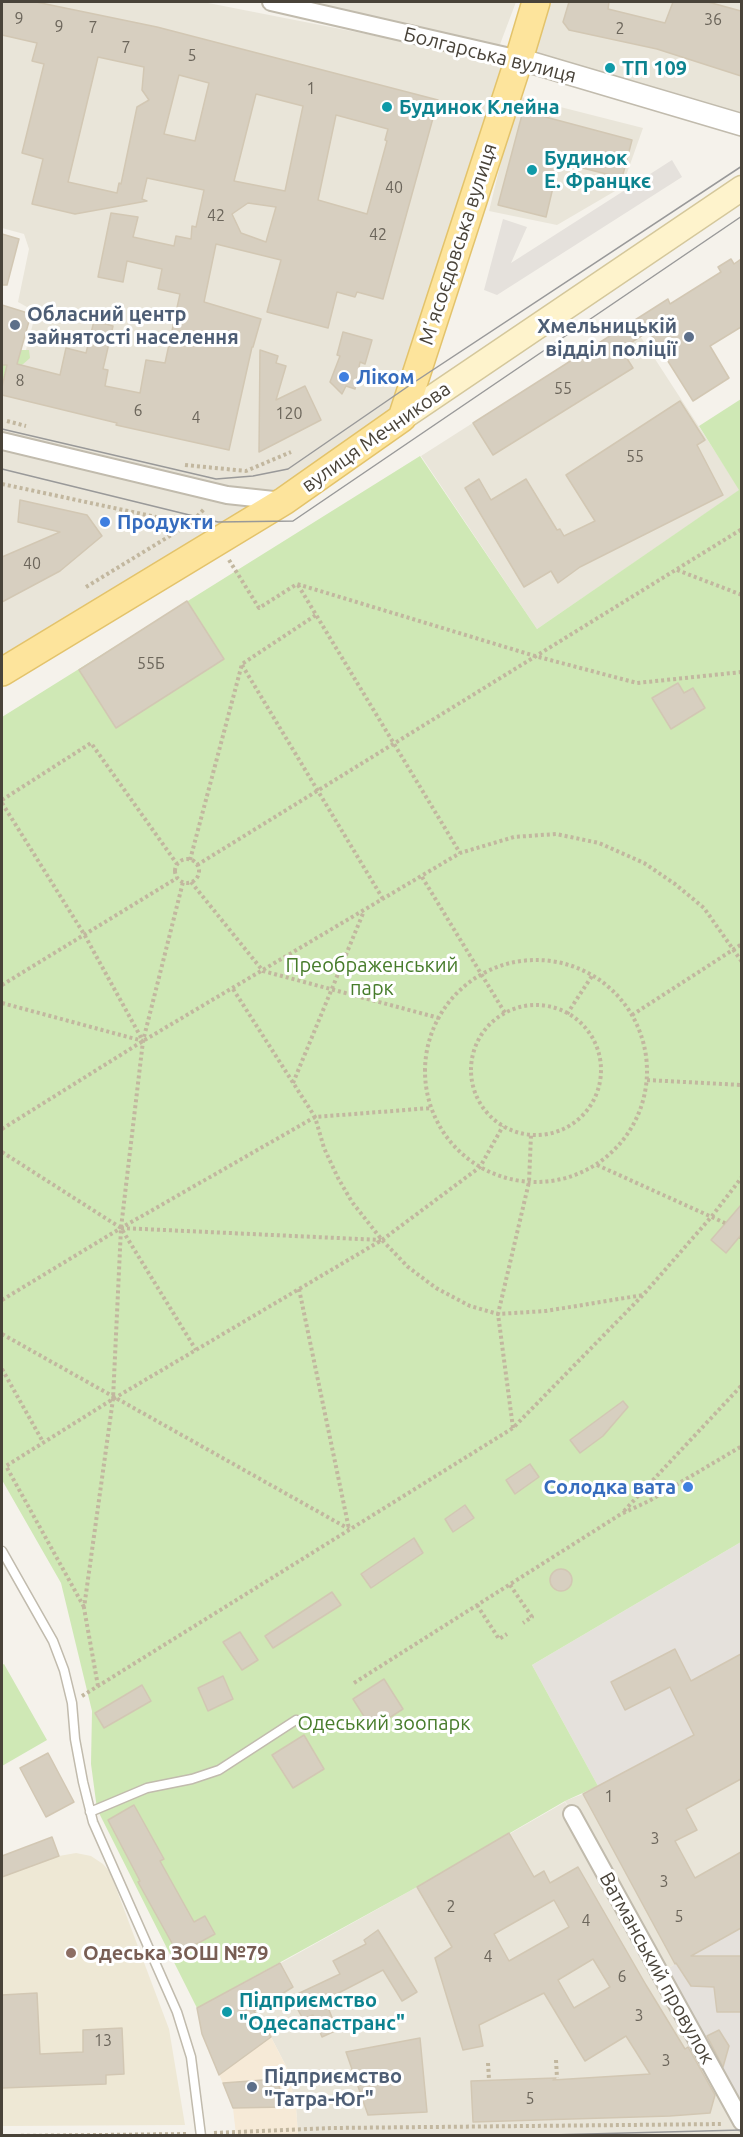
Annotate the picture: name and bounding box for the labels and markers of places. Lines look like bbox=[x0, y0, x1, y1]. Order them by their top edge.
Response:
place label: ТП 109 bbox=[622, 56, 687, 80]
marker: ТП 109 bbox=[603, 61, 617, 75]
place label: Будинок Клейна bbox=[399, 95, 560, 119]
marker: Будинок Клейна bbox=[380, 100, 394, 114]
place label: Будинок Е. Францкє bbox=[544, 146, 651, 193]
marker: Будинок Е. Францкє bbox=[525, 163, 539, 177]
place label: Обласний центр зайнятості населення bbox=[27, 302, 239, 349]
place label: Хмельницькій відділ поліції bbox=[537, 314, 677, 361]
marker: Обласний центр зайнятості населення bbox=[8, 318, 22, 332]
marker: Хмельницькій відділ поліції bbox=[682, 330, 696, 344]
place label: Ліком bbox=[356, 365, 415, 389]
marker: Ліком bbox=[337, 370, 351, 384]
place label: Продукти bbox=[117, 510, 214, 534]
marker: Продукти bbox=[98, 515, 112, 529]
place label: Солодка вата bbox=[544, 1475, 676, 1499]
marker: Солодка вата bbox=[681, 1480, 695, 1494]
place label: Одеська ЗОШ №79 bbox=[83, 1941, 268, 1965]
marker: Одеська ЗОШ №79 bbox=[64, 1946, 78, 1960]
place label: Підприємство "Одесапастранс" bbox=[239, 1988, 405, 2035]
marker: Підприємство "Одесапастранс" bbox=[220, 2005, 234, 2019]
place label: Підприємство "Татра-Юг" bbox=[264, 2064, 402, 2111]
marker: Підприємство "Татра-Юг" bbox=[245, 2080, 259, 2094]

